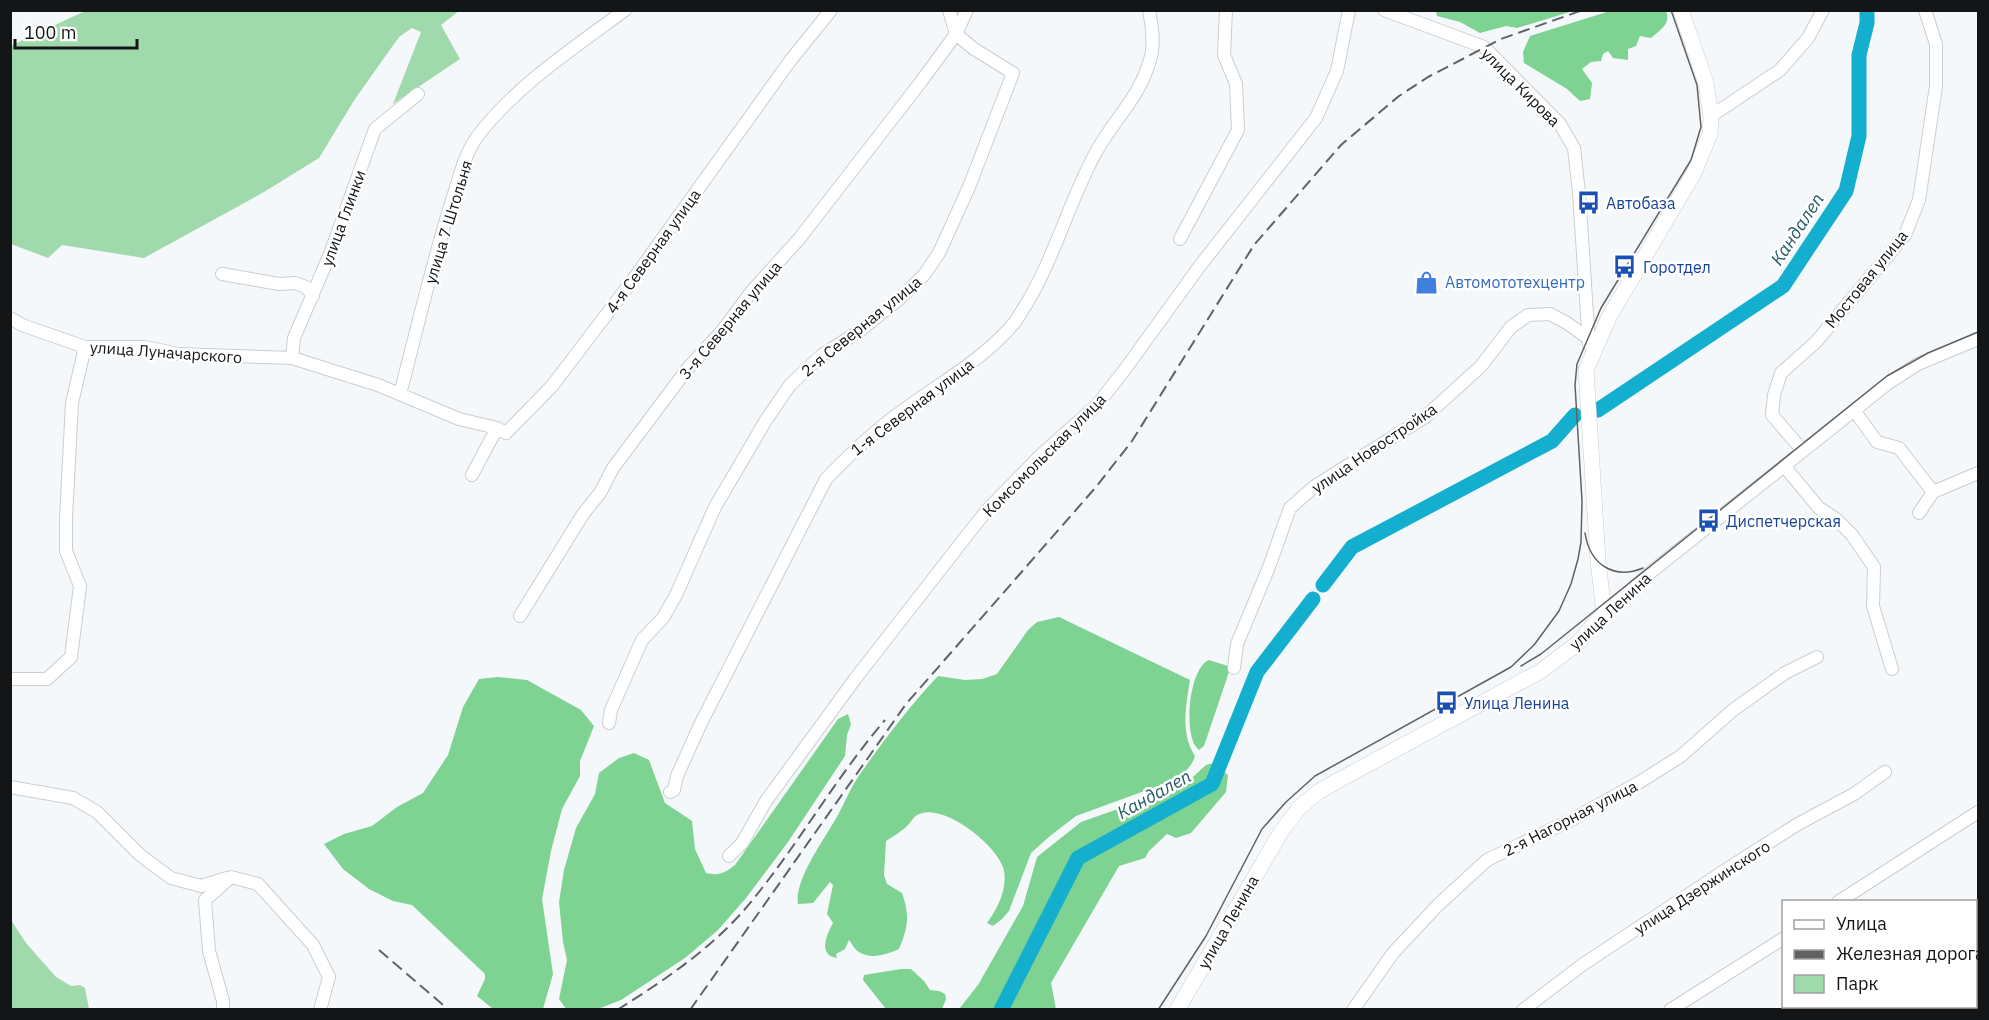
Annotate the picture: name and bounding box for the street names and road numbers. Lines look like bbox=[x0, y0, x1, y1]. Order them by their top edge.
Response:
street label: улица Кирова bbox=[1477, 43, 1565, 131]
street label: улица 7 Штольня bbox=[420, 158, 476, 286]
street label: улица Глинки bbox=[316, 167, 370, 269]
street label: 4-я Северная улица bbox=[601, 185, 705, 317]
street label: Мостовая улица bbox=[1820, 226, 1912, 332]
street label: 3-я Северная улица bbox=[675, 256, 786, 383]
street label: 2-я Северная улица bbox=[797, 271, 925, 381]
street label: улица Луначарского bbox=[89, 337, 243, 367]
street label: 1-я Северная улица bbox=[847, 354, 978, 460]
street label: Комсомольская улица bbox=[978, 389, 1110, 521]
street label: улица Новостройка bbox=[1308, 398, 1441, 497]
street label: улица Ленина bbox=[1565, 568, 1655, 654]
street label: 2-я Нагорная улица bbox=[1500, 775, 1641, 860]
street label: улица Дзержинского bbox=[1630, 836, 1774, 938]
street label: улица Ленина bbox=[1193, 871, 1263, 972]

